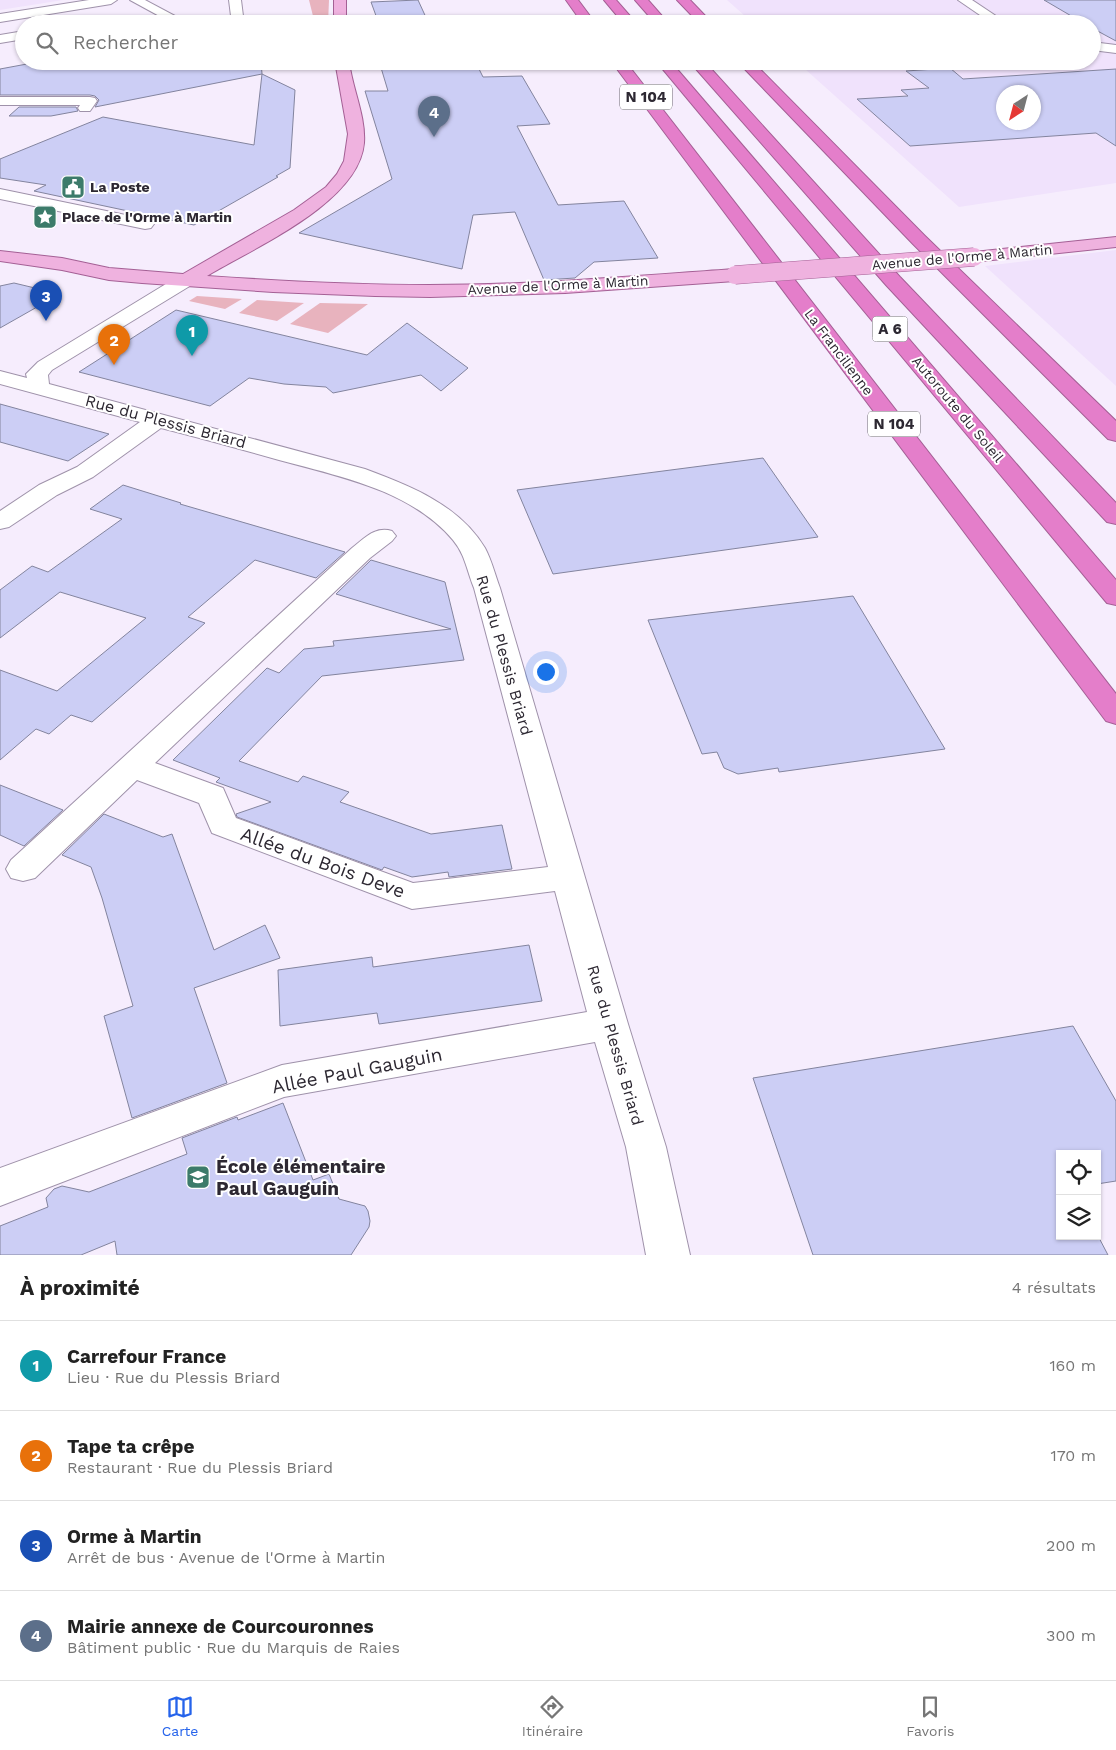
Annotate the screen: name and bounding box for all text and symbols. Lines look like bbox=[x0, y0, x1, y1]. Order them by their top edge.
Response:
search box bbox=[15, 15, 1101, 70]
icon: search bbox=[33, 29, 61, 57]
text: Rechercher bbox=[73, 31, 178, 54]
road number: N 104 bbox=[620, 84, 672, 110]
north arrow bbox=[996, 85, 1041, 130]
pin: 4 bbox=[418, 96, 450, 137]
public building icon: La Poste bbox=[60, 174, 86, 200]
place label: La Poste bbox=[90, 179, 150, 195]
place icon: Place de l'Orme à Martin bbox=[32, 204, 58, 230]
place label: Place de l'Orme à Martin bbox=[62, 209, 232, 225]
street label: Avenue de l'Orme à Martin bbox=[871, 241, 1053, 273]
street label: Avenue de l'Orme à Martin bbox=[467, 272, 649, 298]
pin: 3 bbox=[30, 280, 62, 321]
street label: La Francilienne bbox=[801, 306, 877, 398]
pin: 1 bbox=[176, 315, 208, 356]
road number: A 6 bbox=[872, 316, 908, 342]
pin: 2 bbox=[98, 324, 130, 365]
street label: Autoroute du Soleil bbox=[909, 353, 1007, 466]
street label: Rue du Plessis Briard bbox=[83, 391, 248, 452]
road number: N 104 bbox=[868, 412, 920, 436]
street label: Rue du Plessis Briard bbox=[473, 573, 537, 737]
your location bbox=[533, 659, 559, 685]
street label: Allée du Bois Deve bbox=[237, 822, 408, 903]
street label: Rue du Plessis Briard bbox=[584, 963, 648, 1127]
street label: Allée Paul Gauguin bbox=[270, 1043, 444, 1098]
map controls bbox=[1056, 1150, 1101, 1240]
button: locate bbox=[1056, 1150, 1101, 1195]
place label: École élémentaire Paul Gauguin bbox=[216, 1155, 386, 1200]
school or university icon: École élémentaire Paul Gauguin bbox=[185, 1164, 211, 1190]
button: layers bbox=[1056, 1195, 1101, 1240]
text: À proximité bbox=[20, 1275, 140, 1300]
text: 4 résultats bbox=[1012, 1278, 1096, 1297]
text: Carrefour France bbox=[67, 1345, 226, 1368]
text: 1 bbox=[33, 1356, 39, 1375]
text: 160 m bbox=[1049, 1356, 1096, 1375]
text: Lieu · Rue du Plessis Briard bbox=[67, 1368, 280, 1387]
text: Tape ta crêpe bbox=[67, 1435, 194, 1458]
text: 2 bbox=[31, 1446, 41, 1465]
text: 170 m bbox=[1050, 1446, 1096, 1465]
text: Restaurant · Rue du Plessis Briard bbox=[67, 1458, 333, 1477]
text: Orme à Martin bbox=[67, 1525, 202, 1548]
text: 3 bbox=[31, 1536, 41, 1555]
text: 200 m bbox=[1046, 1536, 1096, 1555]
text: Arrêt de bus · Avenue de l'Orme à Martin bbox=[67, 1548, 386, 1567]
text: Mairie annexe de Courcouronnes bbox=[67, 1615, 374, 1638]
text: 4 bbox=[31, 1626, 41, 1645]
text: 300 m bbox=[1046, 1626, 1096, 1645]
text: Bâtiment public · Rue du Marquis de Raies bbox=[67, 1638, 400, 1657]
tab: Carte bbox=[162, 1693, 198, 1739]
tab: Itinéraire bbox=[522, 1693, 583, 1739]
tab: Favoris bbox=[906, 1693, 954, 1739]

